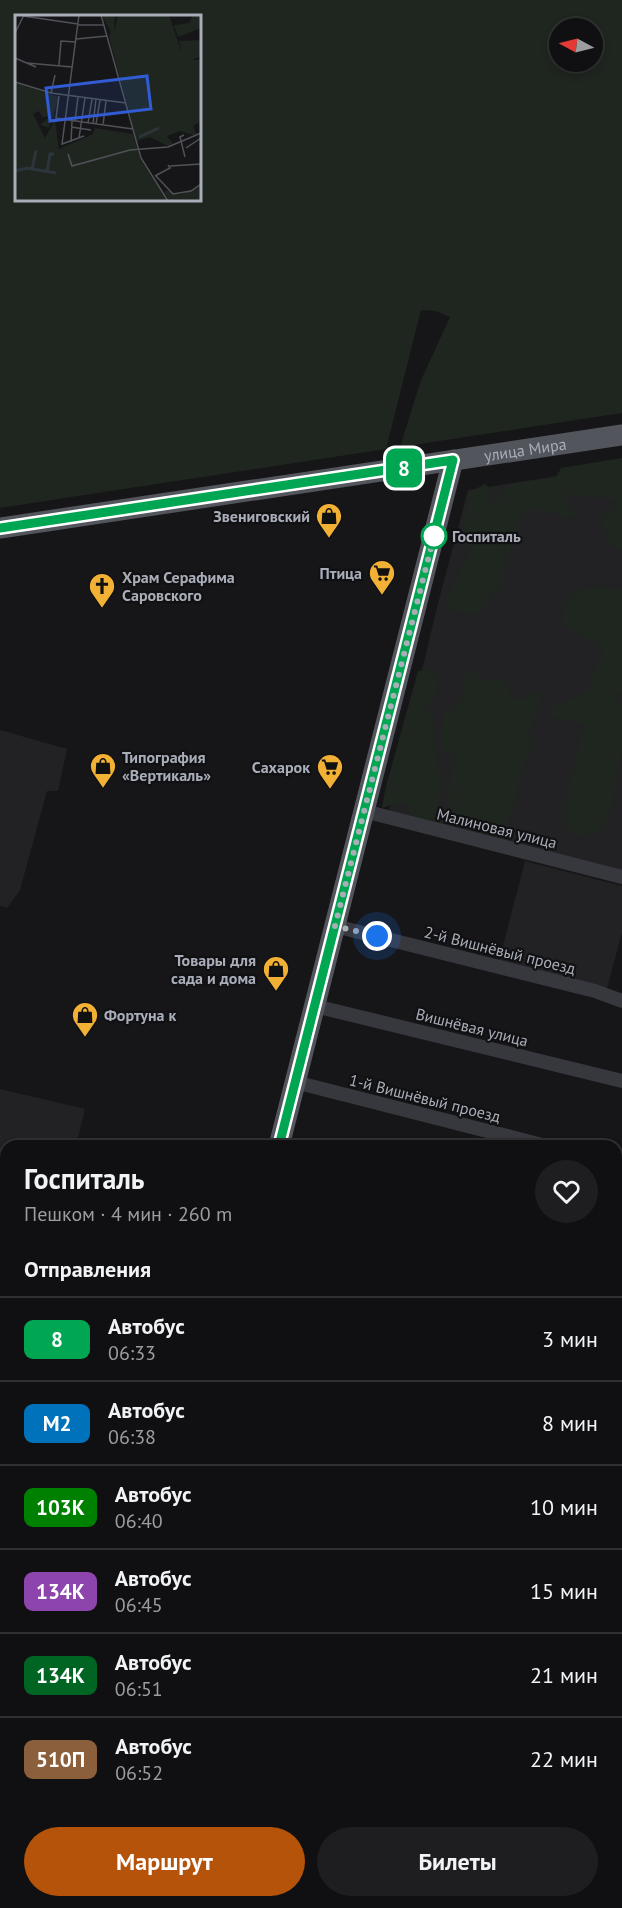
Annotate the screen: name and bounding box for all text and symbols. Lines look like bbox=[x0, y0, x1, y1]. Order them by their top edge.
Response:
inset map bbox=[15, 15, 201, 201]
north arrow bbox=[549, 18, 603, 72]
map controls bbox=[549, 18, 603, 72]
street label: улица Мира bbox=[483, 433, 568, 466]
line badge: 8 bbox=[384, 448, 424, 488]
text: 8 bbox=[398, 455, 410, 482]
shop icon: Звениговский bbox=[314, 501, 344, 539]
place label: Звениговский bbox=[213, 506, 310, 526]
marker: Госпиталь bbox=[421, 523, 447, 549]
place label: Госпиталь bbox=[452, 526, 521, 546]
supermarket icon: Птица bbox=[367, 558, 397, 596]
place label: Птица bbox=[319, 563, 362, 583]
place label: Храм Серафима Саровского bbox=[122, 567, 235, 605]
church icon: Храм Серафима Саровского bbox=[87, 571, 117, 609]
place label: Типография «Вертикаль» bbox=[122, 747, 211, 785]
shop icon: Типография «Вертикаль» bbox=[88, 751, 118, 789]
supermarket icon: Сахарок bbox=[315, 752, 345, 790]
place label: Сахарок bbox=[252, 757, 310, 777]
street label: Малиновая улица bbox=[435, 803, 559, 853]
your location bbox=[362, 921, 392, 951]
street label: 2-й Вишнёвый проезд bbox=[422, 922, 578, 979]
place label: Товары для сада и дома bbox=[171, 950, 256, 988]
shop icon: Товары для сада и дома bbox=[261, 954, 291, 992]
shop icon: Фортуна к bbox=[70, 1000, 100, 1038]
street label: Вишнёвая улица bbox=[414, 1003, 530, 1051]
place label: Фортуна к bbox=[104, 1005, 177, 1025]
street label: 1-й Вишнёвый проезд bbox=[347, 1070, 503, 1127]
text: Госпиталь bbox=[24, 1160, 145, 1197]
button: heart bbox=[535, 1160, 598, 1223]
text: Пешком · 4 мин · 260 m bbox=[24, 1201, 232, 1227]
text: Отправления bbox=[24, 1255, 151, 1283]
text: Автобус bbox=[108, 1312, 185, 1340]
text: 3 мин bbox=[542, 1325, 598, 1353]
text: 8 bbox=[51, 1326, 63, 1353]
text: 06:33 bbox=[108, 1340, 156, 1366]
text: Автобус bbox=[108, 1396, 185, 1424]
text: 8 мин bbox=[542, 1409, 598, 1437]
text: М2 bbox=[43, 1410, 71, 1437]
text: 06:38 bbox=[108, 1424, 156, 1450]
text: Автобус bbox=[115, 1480, 191, 1508]
text: 10 мин bbox=[530, 1493, 598, 1521]
text: 103К bbox=[36, 1494, 85, 1521]
text: 06:40 bbox=[115, 1508, 163, 1534]
text: Автобус bbox=[115, 1564, 191, 1592]
text: 15 мин bbox=[530, 1577, 598, 1605]
text: 134К bbox=[36, 1578, 85, 1605]
text: 06:45 bbox=[115, 1592, 163, 1618]
text: Автобус bbox=[115, 1648, 191, 1676]
text: 21 мин bbox=[530, 1661, 598, 1689]
text: 134К bbox=[36, 1662, 85, 1689]
text: 06:51 bbox=[115, 1676, 163, 1702]
text: Автобус bbox=[115, 1732, 192, 1760]
text: 22 мин bbox=[530, 1745, 598, 1773]
text: 510П bbox=[36, 1746, 85, 1773]
text: 06:52 bbox=[115, 1760, 163, 1786]
button: Маршрут bbox=[24, 1827, 305, 1896]
button: Билеты bbox=[317, 1827, 598, 1896]

